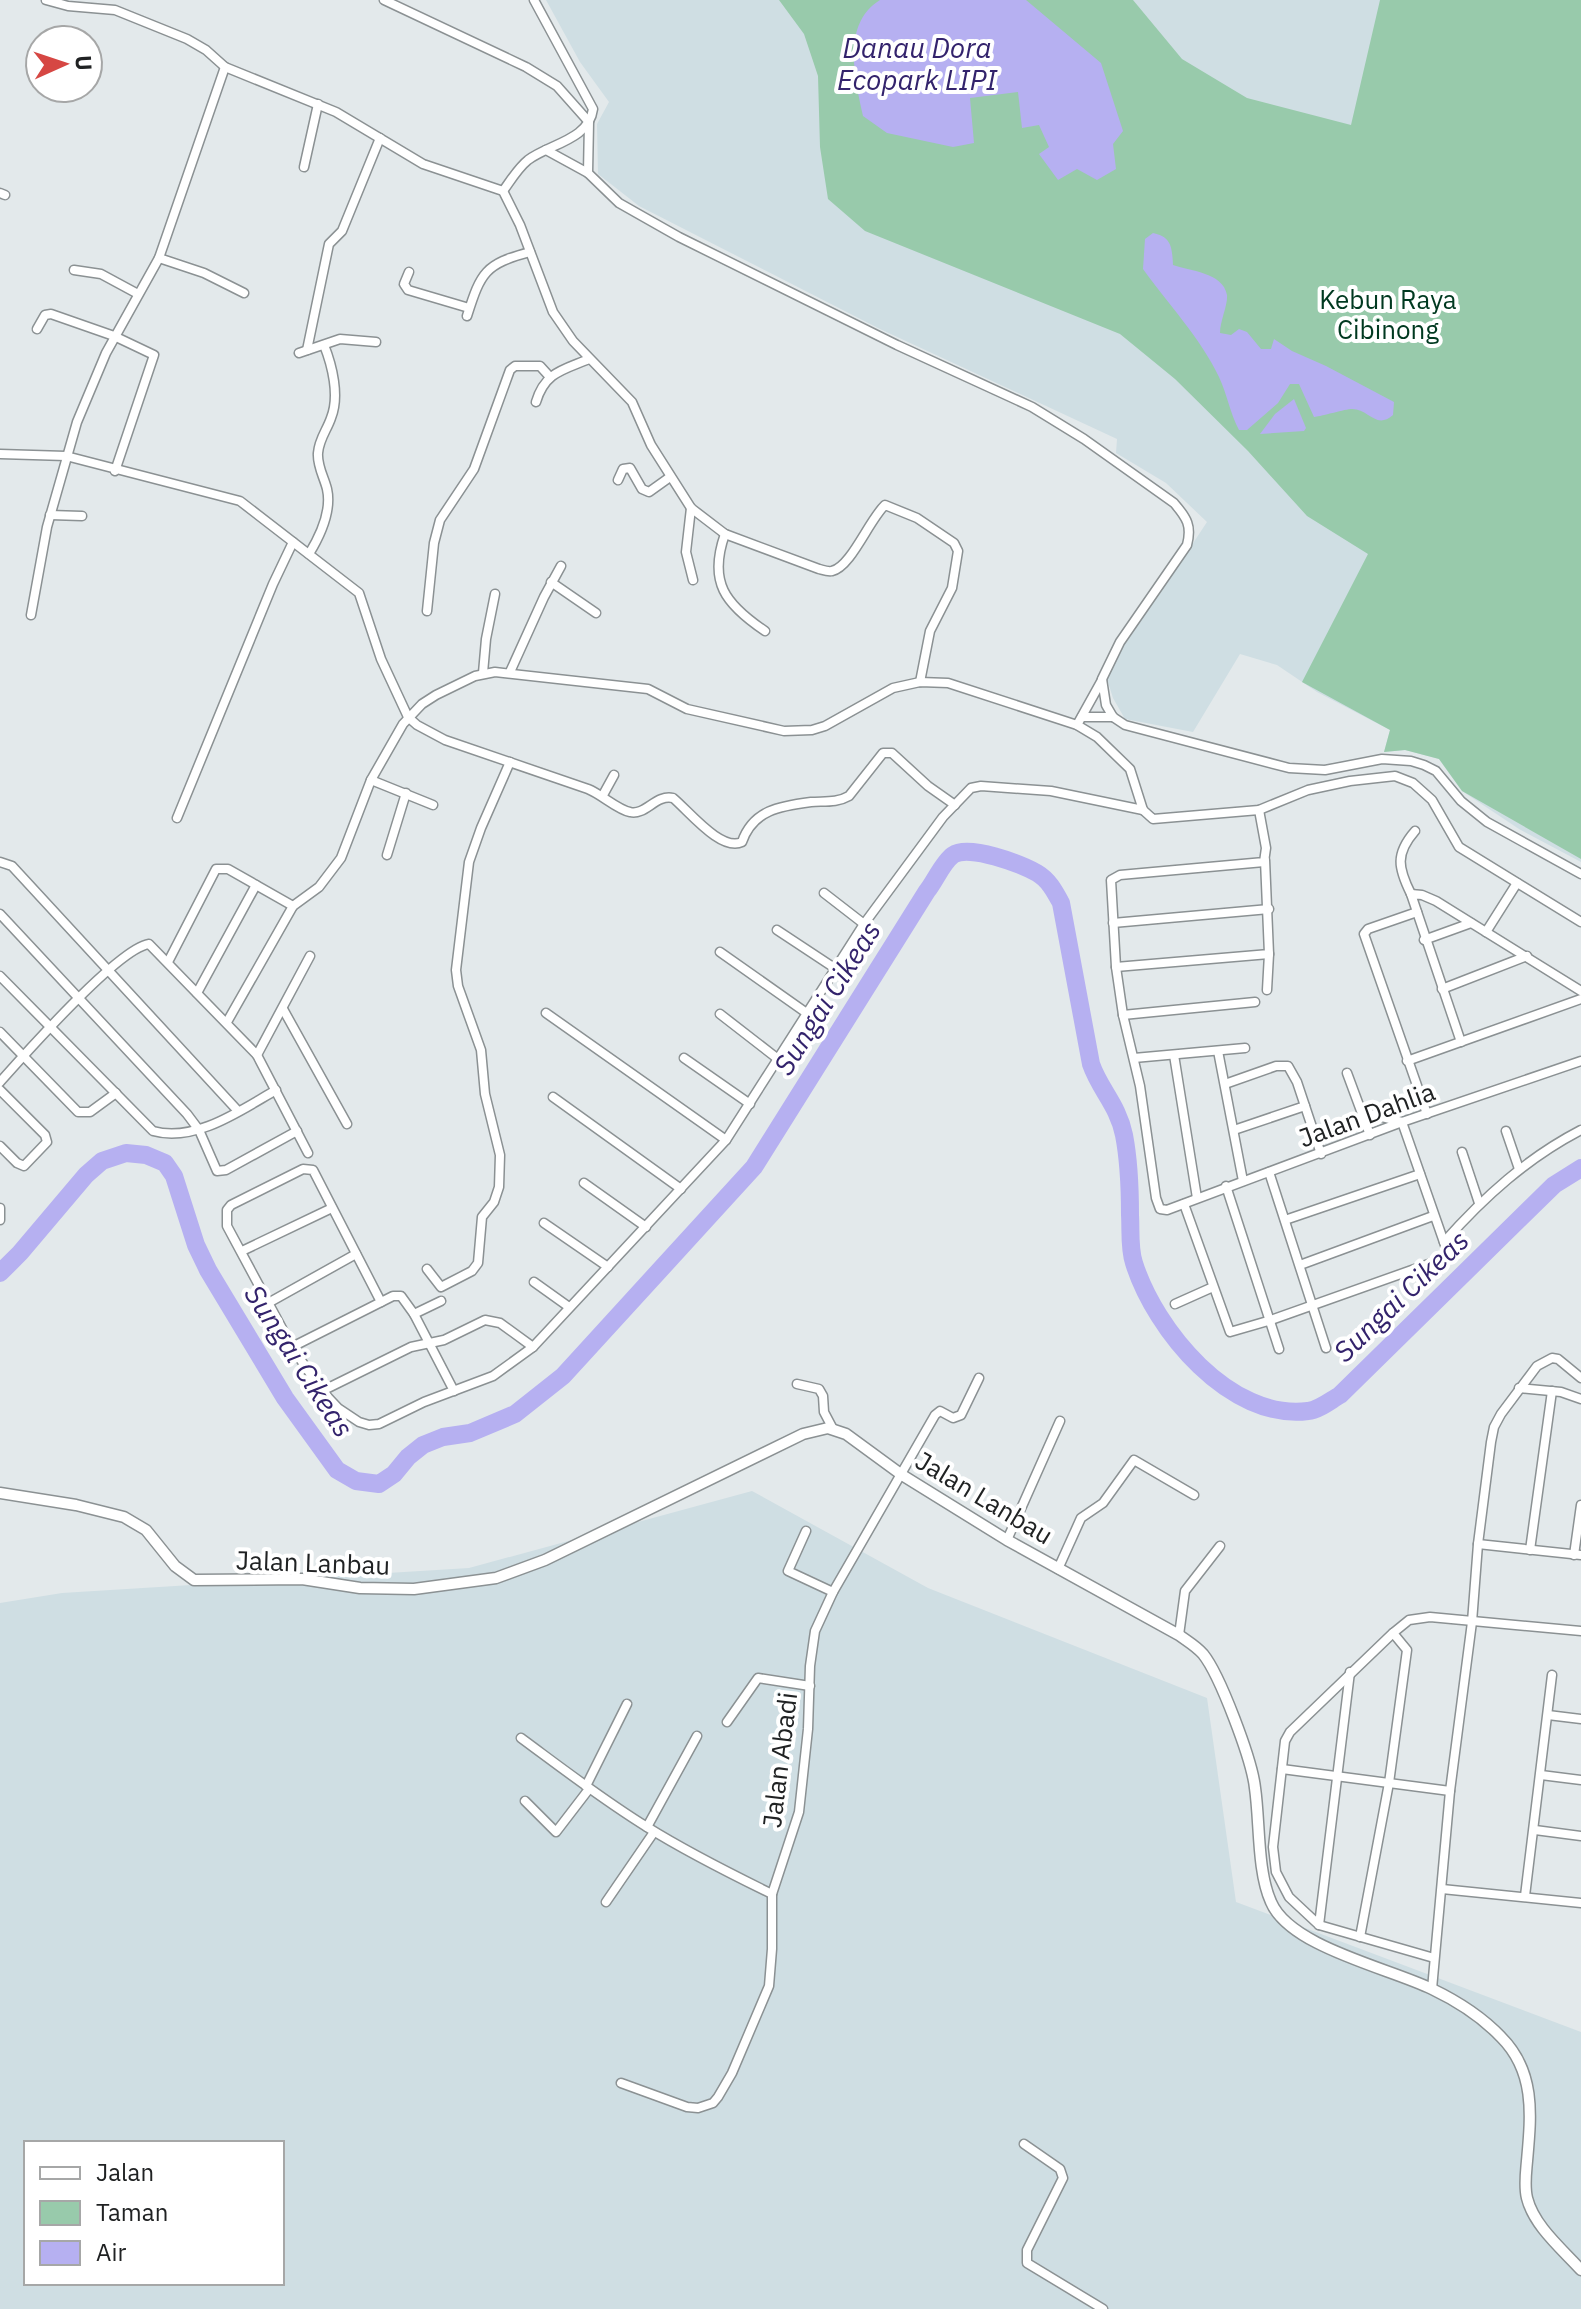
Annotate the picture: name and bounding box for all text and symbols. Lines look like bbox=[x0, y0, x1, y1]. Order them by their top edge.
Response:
north arrow bbox=[24, 24, 104, 104]
water label: Danau Dora Ecopark LIPI bbox=[837, 29, 998, 98]
text: U bbox=[70, 55, 99, 71]
park label: Kebun Raya Cibinong bbox=[1319, 282, 1457, 346]
water label: Sungai Cikeas bbox=[765, 914, 888, 1081]
street label: Jalan Dahlia bbox=[1294, 1074, 1440, 1154]
water label: Sungai Cikeas bbox=[1325, 1222, 1476, 1369]
water label: Sungai Cikeas bbox=[236, 1278, 362, 1444]
street label: Jalan Lanbau bbox=[910, 1443, 1059, 1551]
street label: Jalan Lanbau bbox=[235, 1542, 391, 1582]
street label: Jalan Abadi bbox=[754, 1690, 804, 1830]
legend bbox=[24, 2141, 284, 2285]
text: Jalan bbox=[96, 2156, 154, 2188]
text: Taman bbox=[96, 2196, 168, 2228]
text: Air bbox=[96, 2236, 126, 2268]

